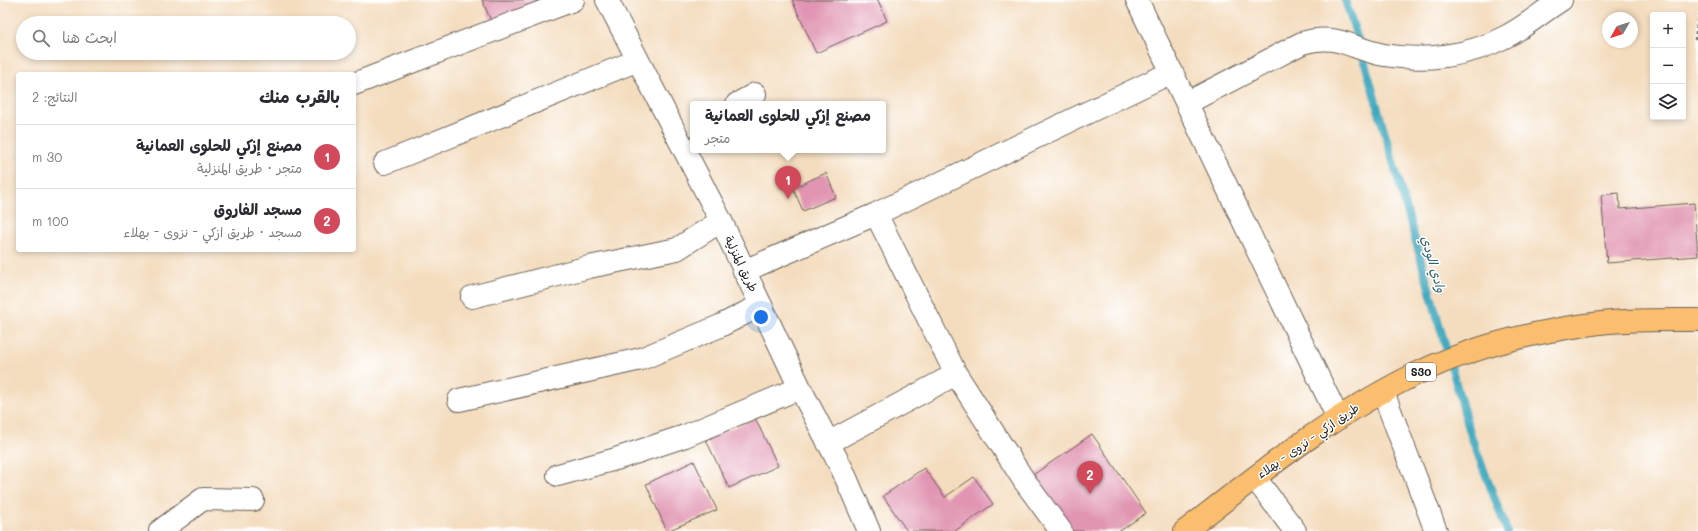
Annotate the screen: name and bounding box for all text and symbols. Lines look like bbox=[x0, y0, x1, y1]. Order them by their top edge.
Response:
north arrow bbox=[1602, 12, 1638, 48]
map controls bbox=[1650, 12, 1686, 120]
button: + bbox=[1650, 12, 1686, 48]
search box bbox=[16, 16, 356, 60]
icon: search bbox=[30, 27, 52, 49]
text: ابحث هنا bbox=[62, 27, 117, 47]
button: − bbox=[1650, 48, 1686, 84]
button: layers bbox=[1650, 84, 1686, 120]
text: بالقرب منك bbox=[259, 85, 340, 107]
text: النتائج: 2 bbox=[32, 88, 77, 105]
popup bbox=[690, 101, 886, 153]
text: مصنع إزكي للحلوى العمانية bbox=[705, 105, 871, 125]
text: متجر bbox=[705, 129, 730, 146]
text: مصنع إزكي للحلوى العمانية bbox=[136, 135, 302, 155]
text: 30 m bbox=[32, 148, 62, 165]
text: 1 bbox=[324, 148, 330, 165]
text: متجر · طريق المنزلية bbox=[197, 159, 302, 176]
pin: 1 bbox=[775, 166, 801, 199]
text: مسجد الفاروق bbox=[214, 199, 302, 219]
text: 100 m bbox=[32, 212, 68, 229]
text: 2 bbox=[323, 212, 331, 229]
text: مسجد · طريق ازكي - نزوى - بهلاء bbox=[123, 223, 302, 240]
street label: طريق المنزلية bbox=[721, 233, 762, 294]
water label: وادي الودي bbox=[1416, 233, 1451, 295]
your location bbox=[751, 307, 771, 327]
road number: S30 bbox=[1406, 363, 1436, 381]
street label: طريق ازكي - نزوى - بهلاء bbox=[1253, 399, 1364, 485]
pin: 2 bbox=[1077, 461, 1103, 494]

